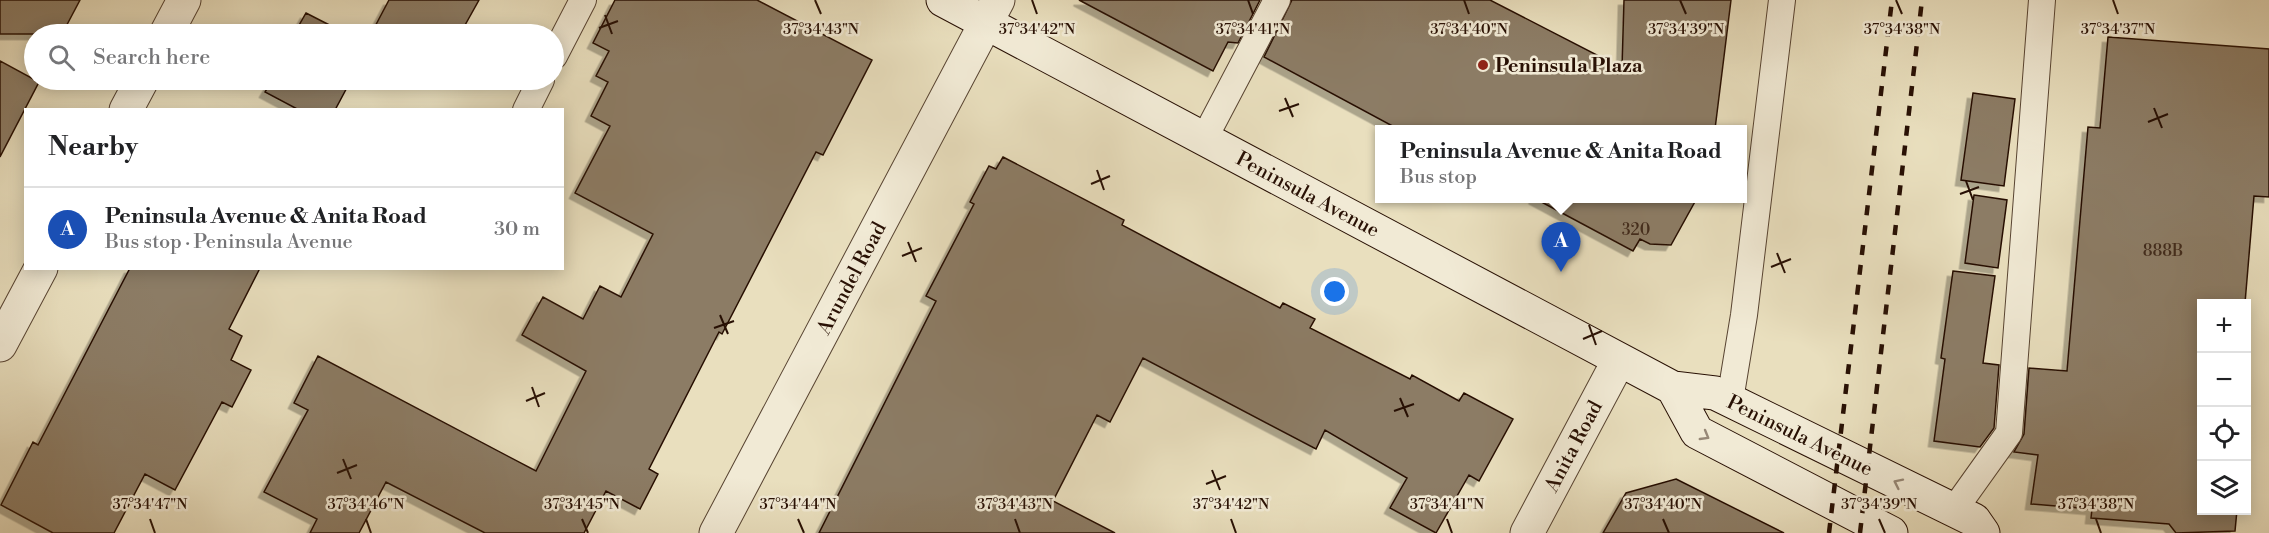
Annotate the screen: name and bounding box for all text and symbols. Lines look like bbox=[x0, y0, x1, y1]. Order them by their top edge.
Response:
text: 37°34'43"N bbox=[783, 20, 859, 39]
text: 37°34'42"N bbox=[999, 20, 1075, 39]
text: 37°34'41"N bbox=[1216, 20, 1290, 39]
text: 37°34'40"N bbox=[1430, 20, 1508, 39]
text: 37°34'39"N bbox=[1648, 20, 1724, 39]
text: 37°34'38"N bbox=[1864, 20, 1940, 39]
text: 37°34'37"N bbox=[2081, 20, 2155, 39]
search box bbox=[24, 24, 564, 90]
icon: search bbox=[45, 41, 78, 74]
text: Search here bbox=[93, 44, 210, 71]
place label: Peninsula Plaza bbox=[1495, 54, 1643, 79]
marker: Peninsula Plaza bbox=[1476, 58, 1490, 72]
popup bbox=[1375, 125, 1747, 203]
text: Nearby bbox=[48, 131, 138, 163]
text: Peninsula Avenue & Anita Road bbox=[1400, 138, 1722, 165]
street label: Peninsula Avenue bbox=[1231, 147, 1383, 244]
text: Bus stop bbox=[1400, 165, 1477, 190]
text: Peninsula Avenue & Anita Road bbox=[105, 203, 427, 230]
text: A bbox=[60, 217, 75, 242]
text: 30 m bbox=[494, 217, 540, 242]
street label: Arundel Road bbox=[812, 217, 893, 340]
house number: 320 bbox=[1622, 220, 1650, 240]
pin: A bbox=[1542, 222, 1580, 272]
text: Bus stop · Peninsula Avenue bbox=[105, 230, 353, 255]
house number: 888B bbox=[2143, 241, 2183, 261]
your location bbox=[1320, 277, 1349, 306]
map controls bbox=[2197, 299, 2251, 515]
button: + bbox=[2197, 299, 2251, 353]
button: − bbox=[2197, 353, 2251, 407]
street label: Peninsula Avenue bbox=[1722, 390, 1876, 482]
street label: Anita Road bbox=[1539, 396, 1609, 498]
button: locate bbox=[2197, 407, 2251, 461]
one-way arrow bbox=[1699, 428, 1709, 440]
button: layers bbox=[2197, 461, 2251, 515]
one-way arrow bbox=[1893, 479, 1904, 491]
text: 37°34'47"N bbox=[113, 495, 187, 514]
text: 37°34'46"N bbox=[328, 495, 404, 514]
text: 37°34'45"N bbox=[544, 495, 620, 514]
text: 37°34'44"N bbox=[759, 495, 837, 514]
text: 37°34'43"N bbox=[977, 495, 1053, 514]
text: 37°34'42"N bbox=[1193, 495, 1269, 514]
text: 37°34'41"N bbox=[1410, 495, 1484, 514]
text: 37°34'40"N bbox=[1624, 495, 1702, 514]
text: 37°34'39"N bbox=[1841, 495, 1917, 514]
text: 37°34'38"N bbox=[2058, 495, 2134, 514]

